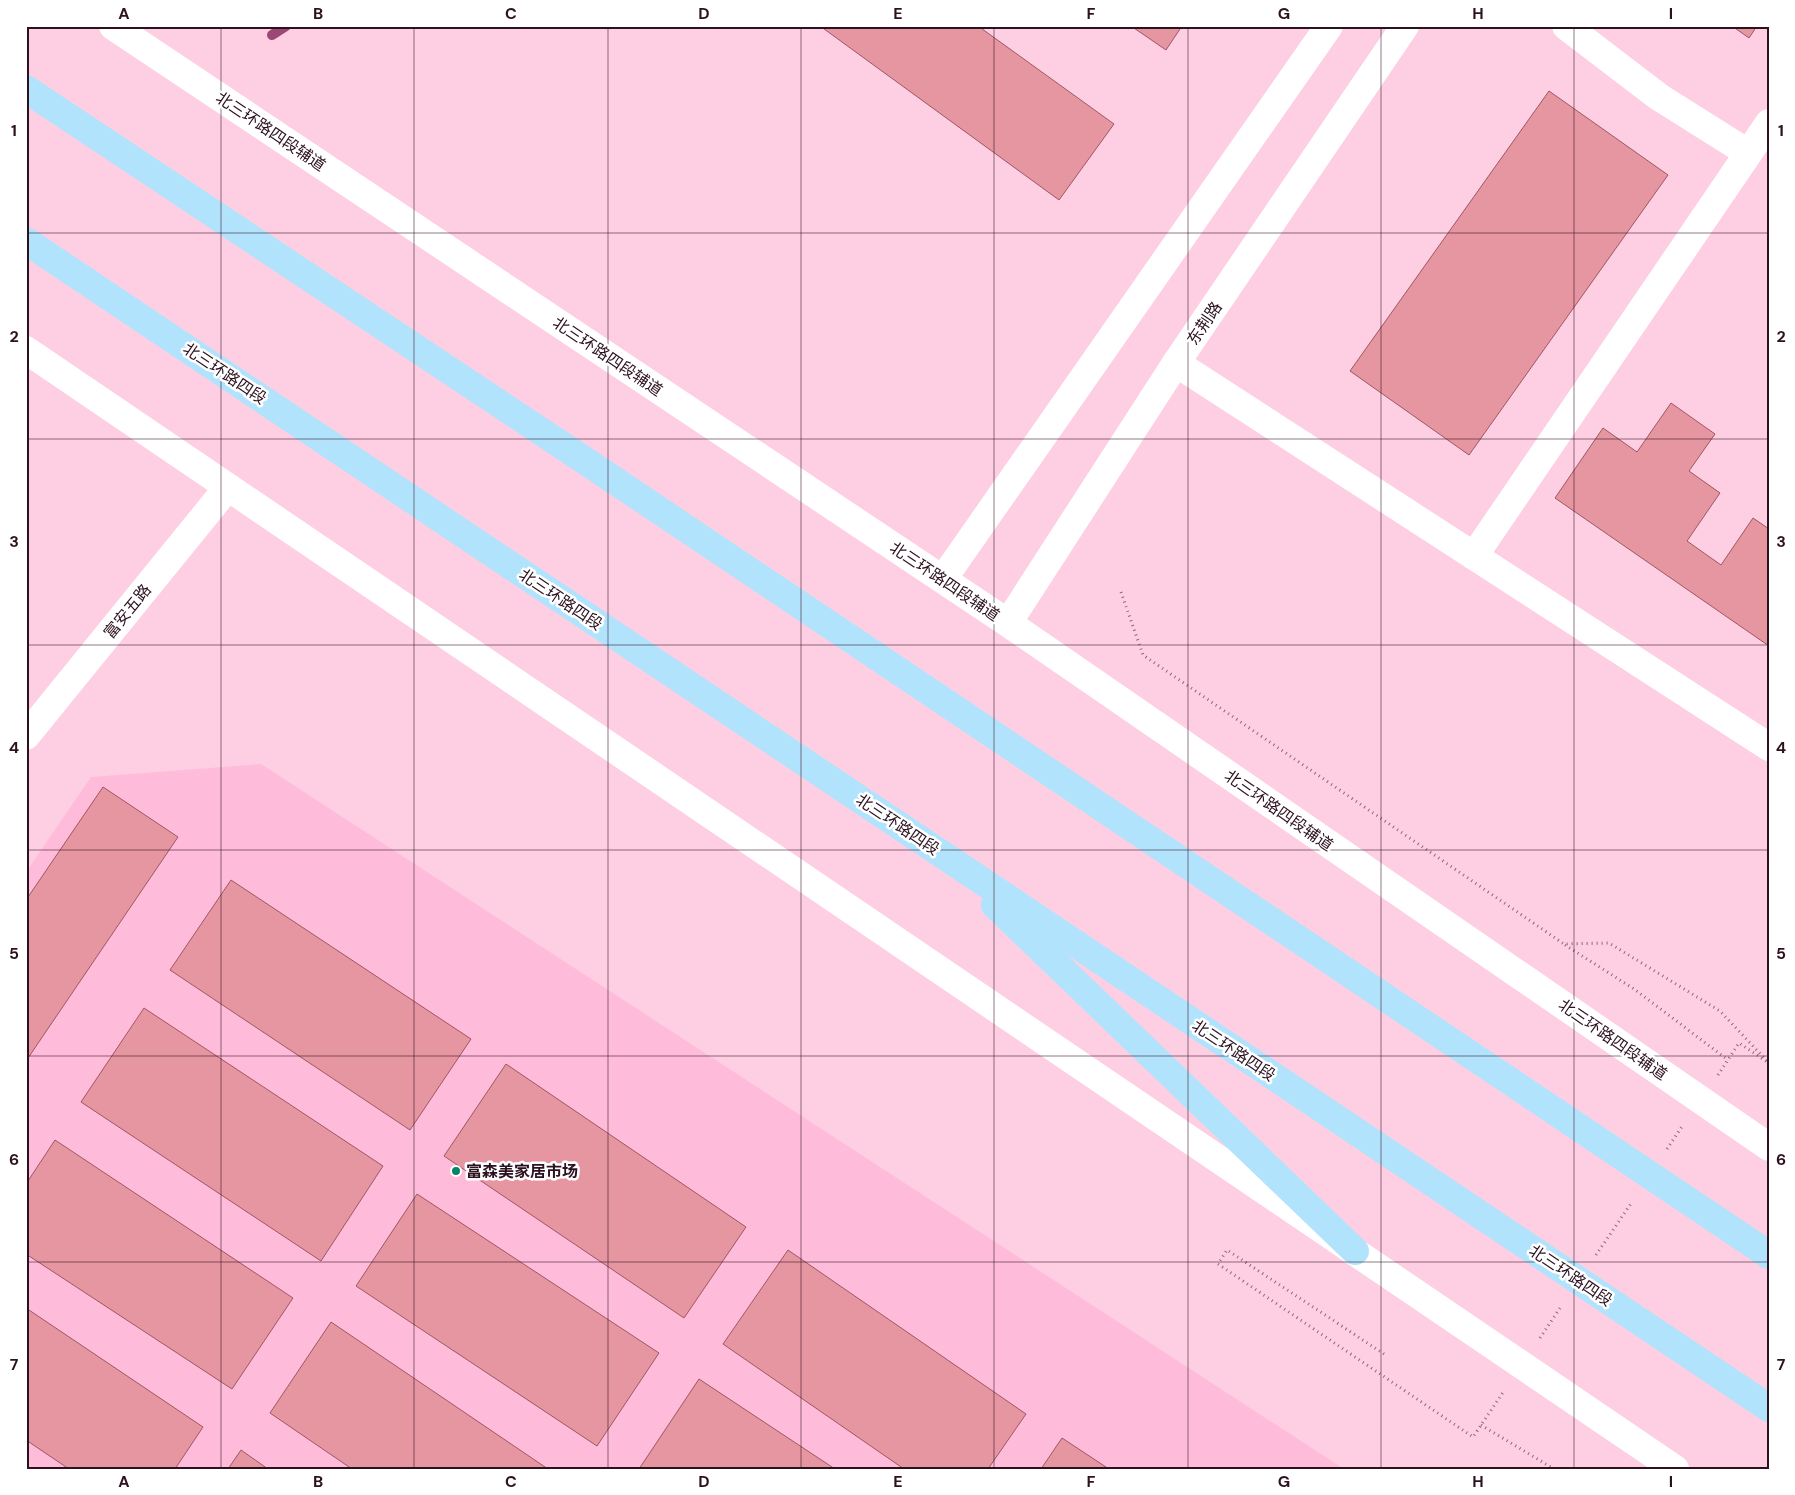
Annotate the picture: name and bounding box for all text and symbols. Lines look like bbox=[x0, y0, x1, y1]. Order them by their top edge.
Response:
text: A bbox=[118, 3, 130, 24]
text: B bbox=[313, 3, 323, 24]
text: C bbox=[505, 3, 517, 24]
text: D bbox=[698, 3, 710, 24]
text: E bbox=[893, 3, 903, 24]
text: F bbox=[1087, 3, 1096, 24]
text: G bbox=[1278, 3, 1290, 24]
text: H bbox=[1472, 3, 1484, 24]
text: I bbox=[1669, 3, 1673, 24]
street label: 北三环路四段辅道 bbox=[212, 87, 330, 176]
text: 1 bbox=[11, 120, 17, 141]
text: 1 bbox=[1778, 120, 1784, 141]
street label: 东荆路 bbox=[1182, 298, 1227, 349]
street label: 北三环路四段辅道 bbox=[549, 312, 667, 401]
text: 2 bbox=[9, 326, 19, 347]
text: 2 bbox=[1776, 326, 1786, 347]
street label: 北三环路四段 bbox=[179, 338, 270, 409]
text: 3 bbox=[9, 531, 19, 552]
text: 3 bbox=[1776, 531, 1786, 552]
street label: 北三环路四段辅道 bbox=[886, 537, 1004, 626]
street label: 北三环路四段 bbox=[515, 564, 606, 635]
street label: 富安五路 bbox=[99, 580, 156, 643]
text: 4 bbox=[9, 737, 19, 758]
text: 4 bbox=[1776, 737, 1786, 758]
street label: 北三环路四段辅道 bbox=[1220, 765, 1337, 856]
street label: 北三环路四段 bbox=[852, 789, 943, 860]
text: 5 bbox=[9, 943, 19, 964]
text: 5 bbox=[1776, 943, 1786, 964]
street label: 北三环路四段辅道 bbox=[1554, 994, 1671, 1085]
street label: 北三环路四段 bbox=[1188, 1015, 1279, 1086]
text: 6 bbox=[9, 1149, 19, 1170]
text: 6 bbox=[1776, 1149, 1786, 1170]
place label: 富森美家居市场 bbox=[466, 1161, 578, 1182]
marker: 富森美家居市场 bbox=[450, 1165, 462, 1177]
street label: 北三环路四段 bbox=[1525, 1240, 1616, 1311]
text: 7 bbox=[10, 1354, 19, 1375]
text: 7 bbox=[1777, 1354, 1786, 1375]
text: A bbox=[118, 1471, 130, 1492]
text: B bbox=[313, 1471, 323, 1492]
text: C bbox=[505, 1471, 517, 1492]
text: D bbox=[698, 1471, 710, 1492]
text: E bbox=[893, 1471, 903, 1492]
text: F bbox=[1087, 1471, 1096, 1492]
text: G bbox=[1278, 1471, 1290, 1492]
text: H bbox=[1472, 1471, 1484, 1492]
text: I bbox=[1669, 1471, 1673, 1492]

